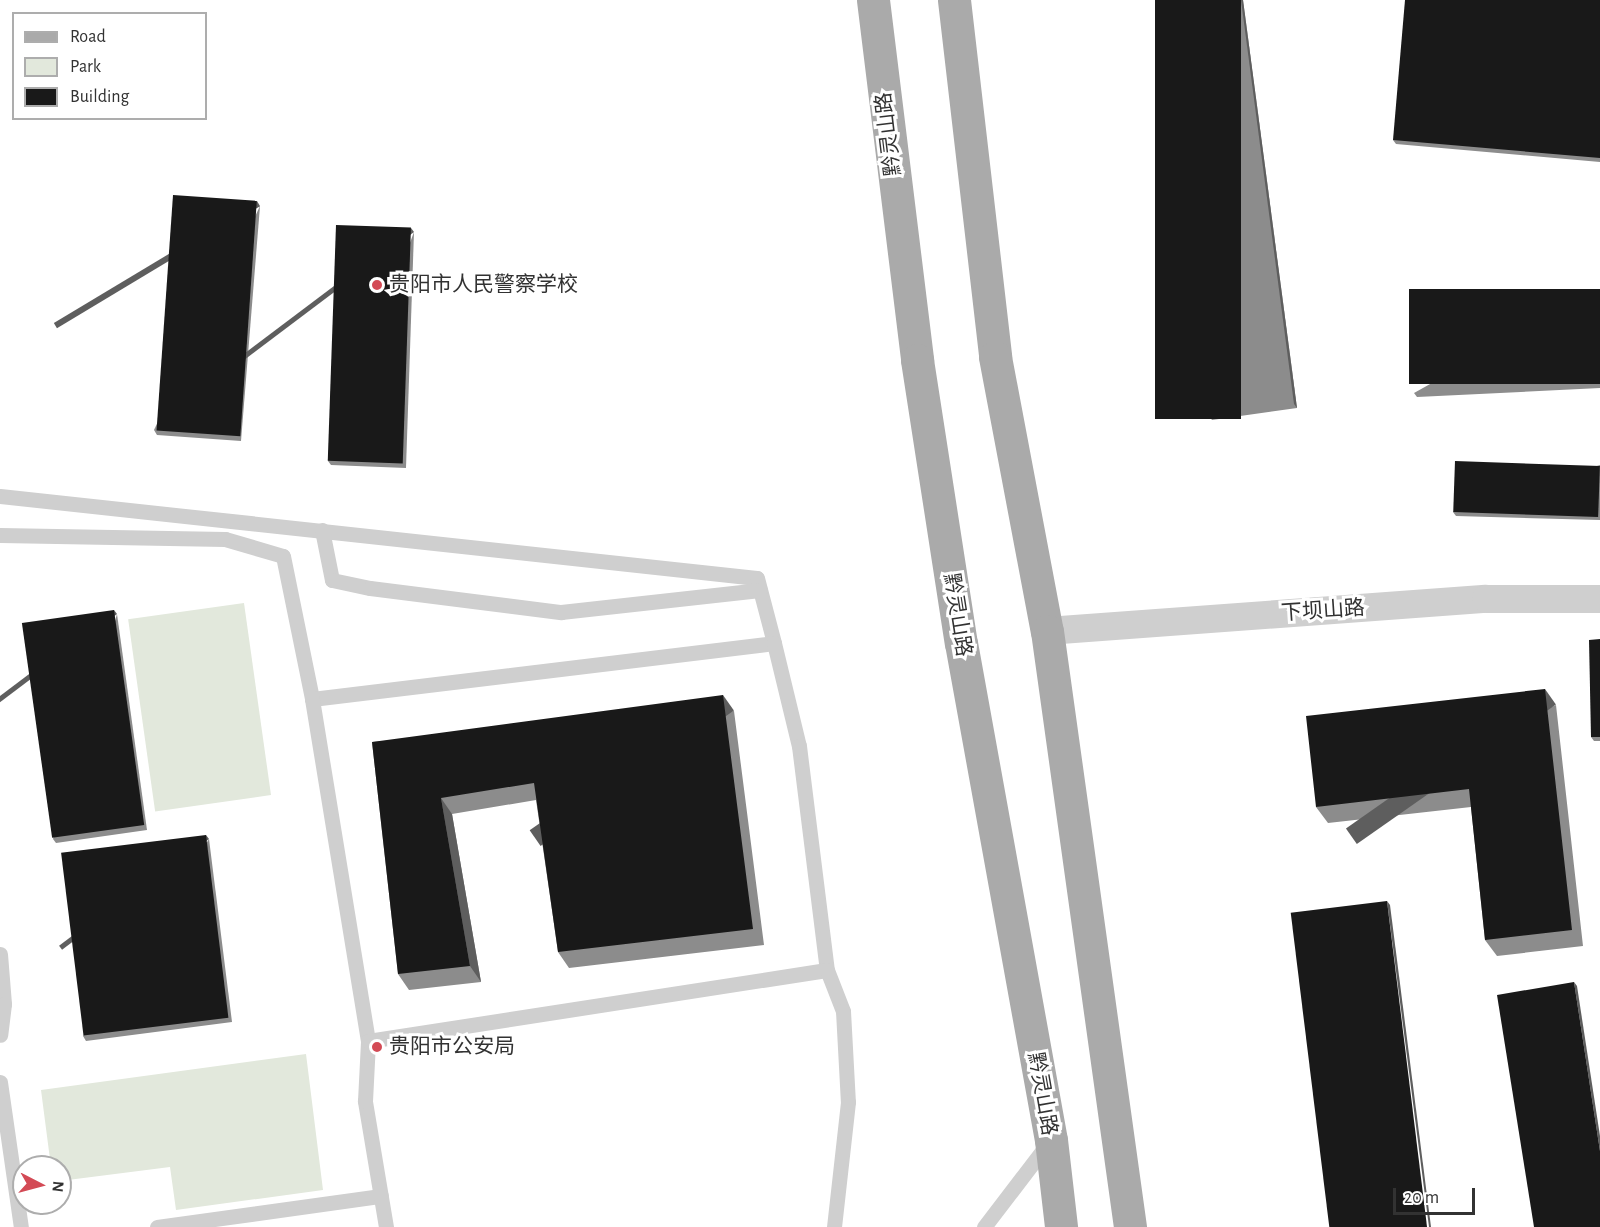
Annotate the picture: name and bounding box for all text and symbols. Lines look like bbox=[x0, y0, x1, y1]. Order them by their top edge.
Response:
legend bbox=[12, 12, 207, 120]
text: Road bbox=[70, 28, 106, 46]
text: Park bbox=[70, 58, 101, 76]
text: Building bbox=[70, 88, 129, 106]
street label: 黔灵山路 bbox=[871, 91, 907, 177]
place label: 贵阳市人民警察学校 bbox=[389, 272, 578, 298]
marker: 贵阳市人民警察学校 bbox=[370, 278, 384, 292]
street label: 黔灵山路 bbox=[938, 572, 976, 658]
street label: 下坝山路 bbox=[1280, 596, 1366, 626]
place label: 贵阳市公安局 bbox=[389, 1034, 515, 1060]
marker: 贵阳市公安局 bbox=[370, 1040, 384, 1054]
street label: 黔灵山路 bbox=[1022, 1050, 1062, 1138]
north arrow bbox=[12, 1155, 72, 1215]
scale bar bbox=[1396, 1176, 1478, 1214]
text: N bbox=[49, 1180, 66, 1193]
text: 20 m bbox=[1404, 1189, 1439, 1207]

